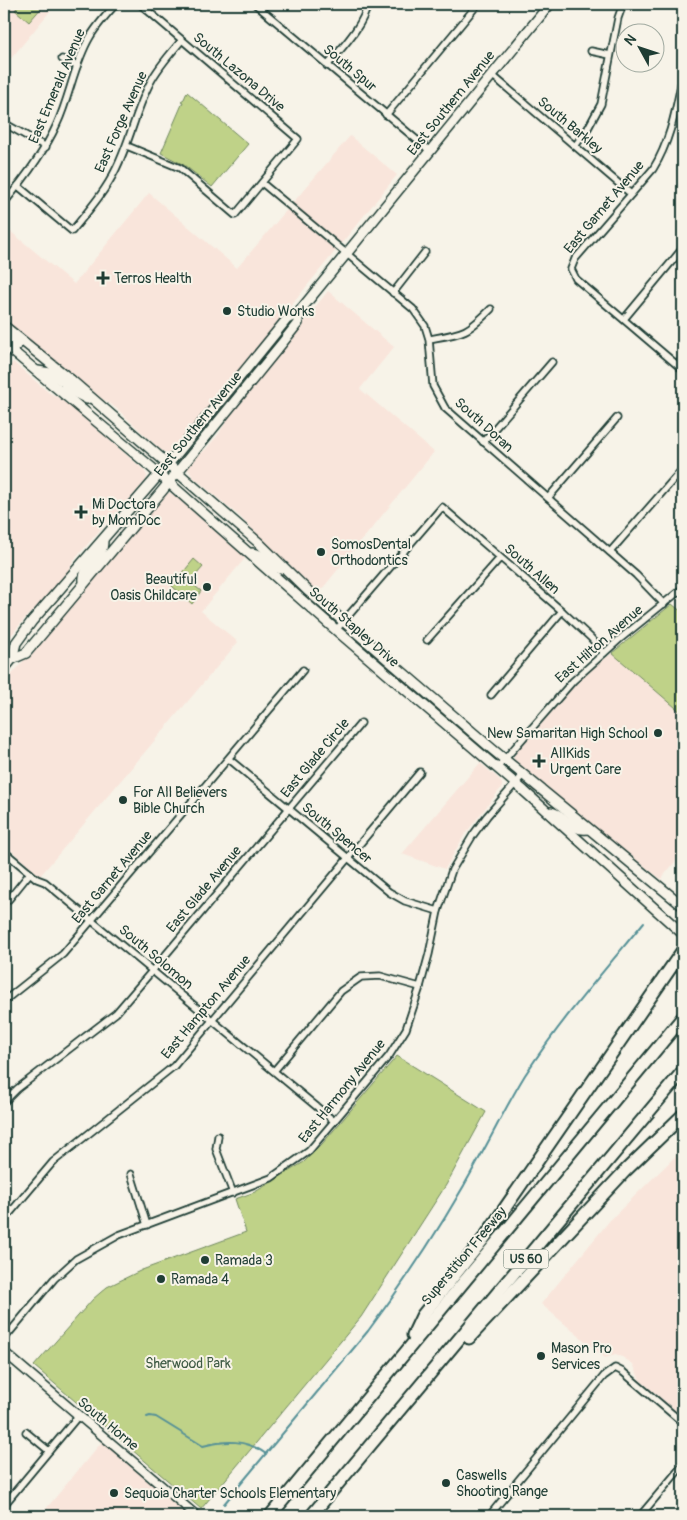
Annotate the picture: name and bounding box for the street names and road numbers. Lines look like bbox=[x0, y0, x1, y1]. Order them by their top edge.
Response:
street label: East Emerald Avenue bbox=[25, 26, 89, 146]
street label: South Lazona Drive bbox=[190, 29, 288, 115]
street label: South Spur bbox=[320, 41, 380, 95]
street label: East Southern Avenue bbox=[404, 47, 498, 159]
street label: East Forge Avenue bbox=[91, 69, 151, 175]
street label: South Barkley bbox=[534, 93, 606, 157]
street label: East Garnet Avenue bbox=[560, 157, 648, 257]
street label: East Southern Avenue bbox=[151, 368, 245, 480]
street label: South Doran bbox=[451, 394, 517, 456]
street label: South Allen bbox=[501, 540, 563, 598]
street label: South Stapley Drive bbox=[305, 583, 403, 671]
street label: East Hilton Avenue bbox=[552, 601, 646, 687]
street label: East Glade Circle bbox=[277, 715, 353, 801]
street label: South Spencer bbox=[298, 799, 376, 867]
street label: East Garnet Avenue bbox=[68, 827, 156, 927]
street label: East Glade Avenue bbox=[163, 842, 245, 936]
street label: South Solomon bbox=[115, 921, 197, 993]
street label: East Hampton Avenue bbox=[158, 952, 254, 1062]
street label: East Harmony Avenue bbox=[295, 1036, 389, 1146]
street label: Superstition Freeway bbox=[418, 1203, 510, 1309]
road number: US 60 bbox=[504, 1250, 548, 1268]
street label: South Horne bbox=[74, 1394, 142, 1454]

